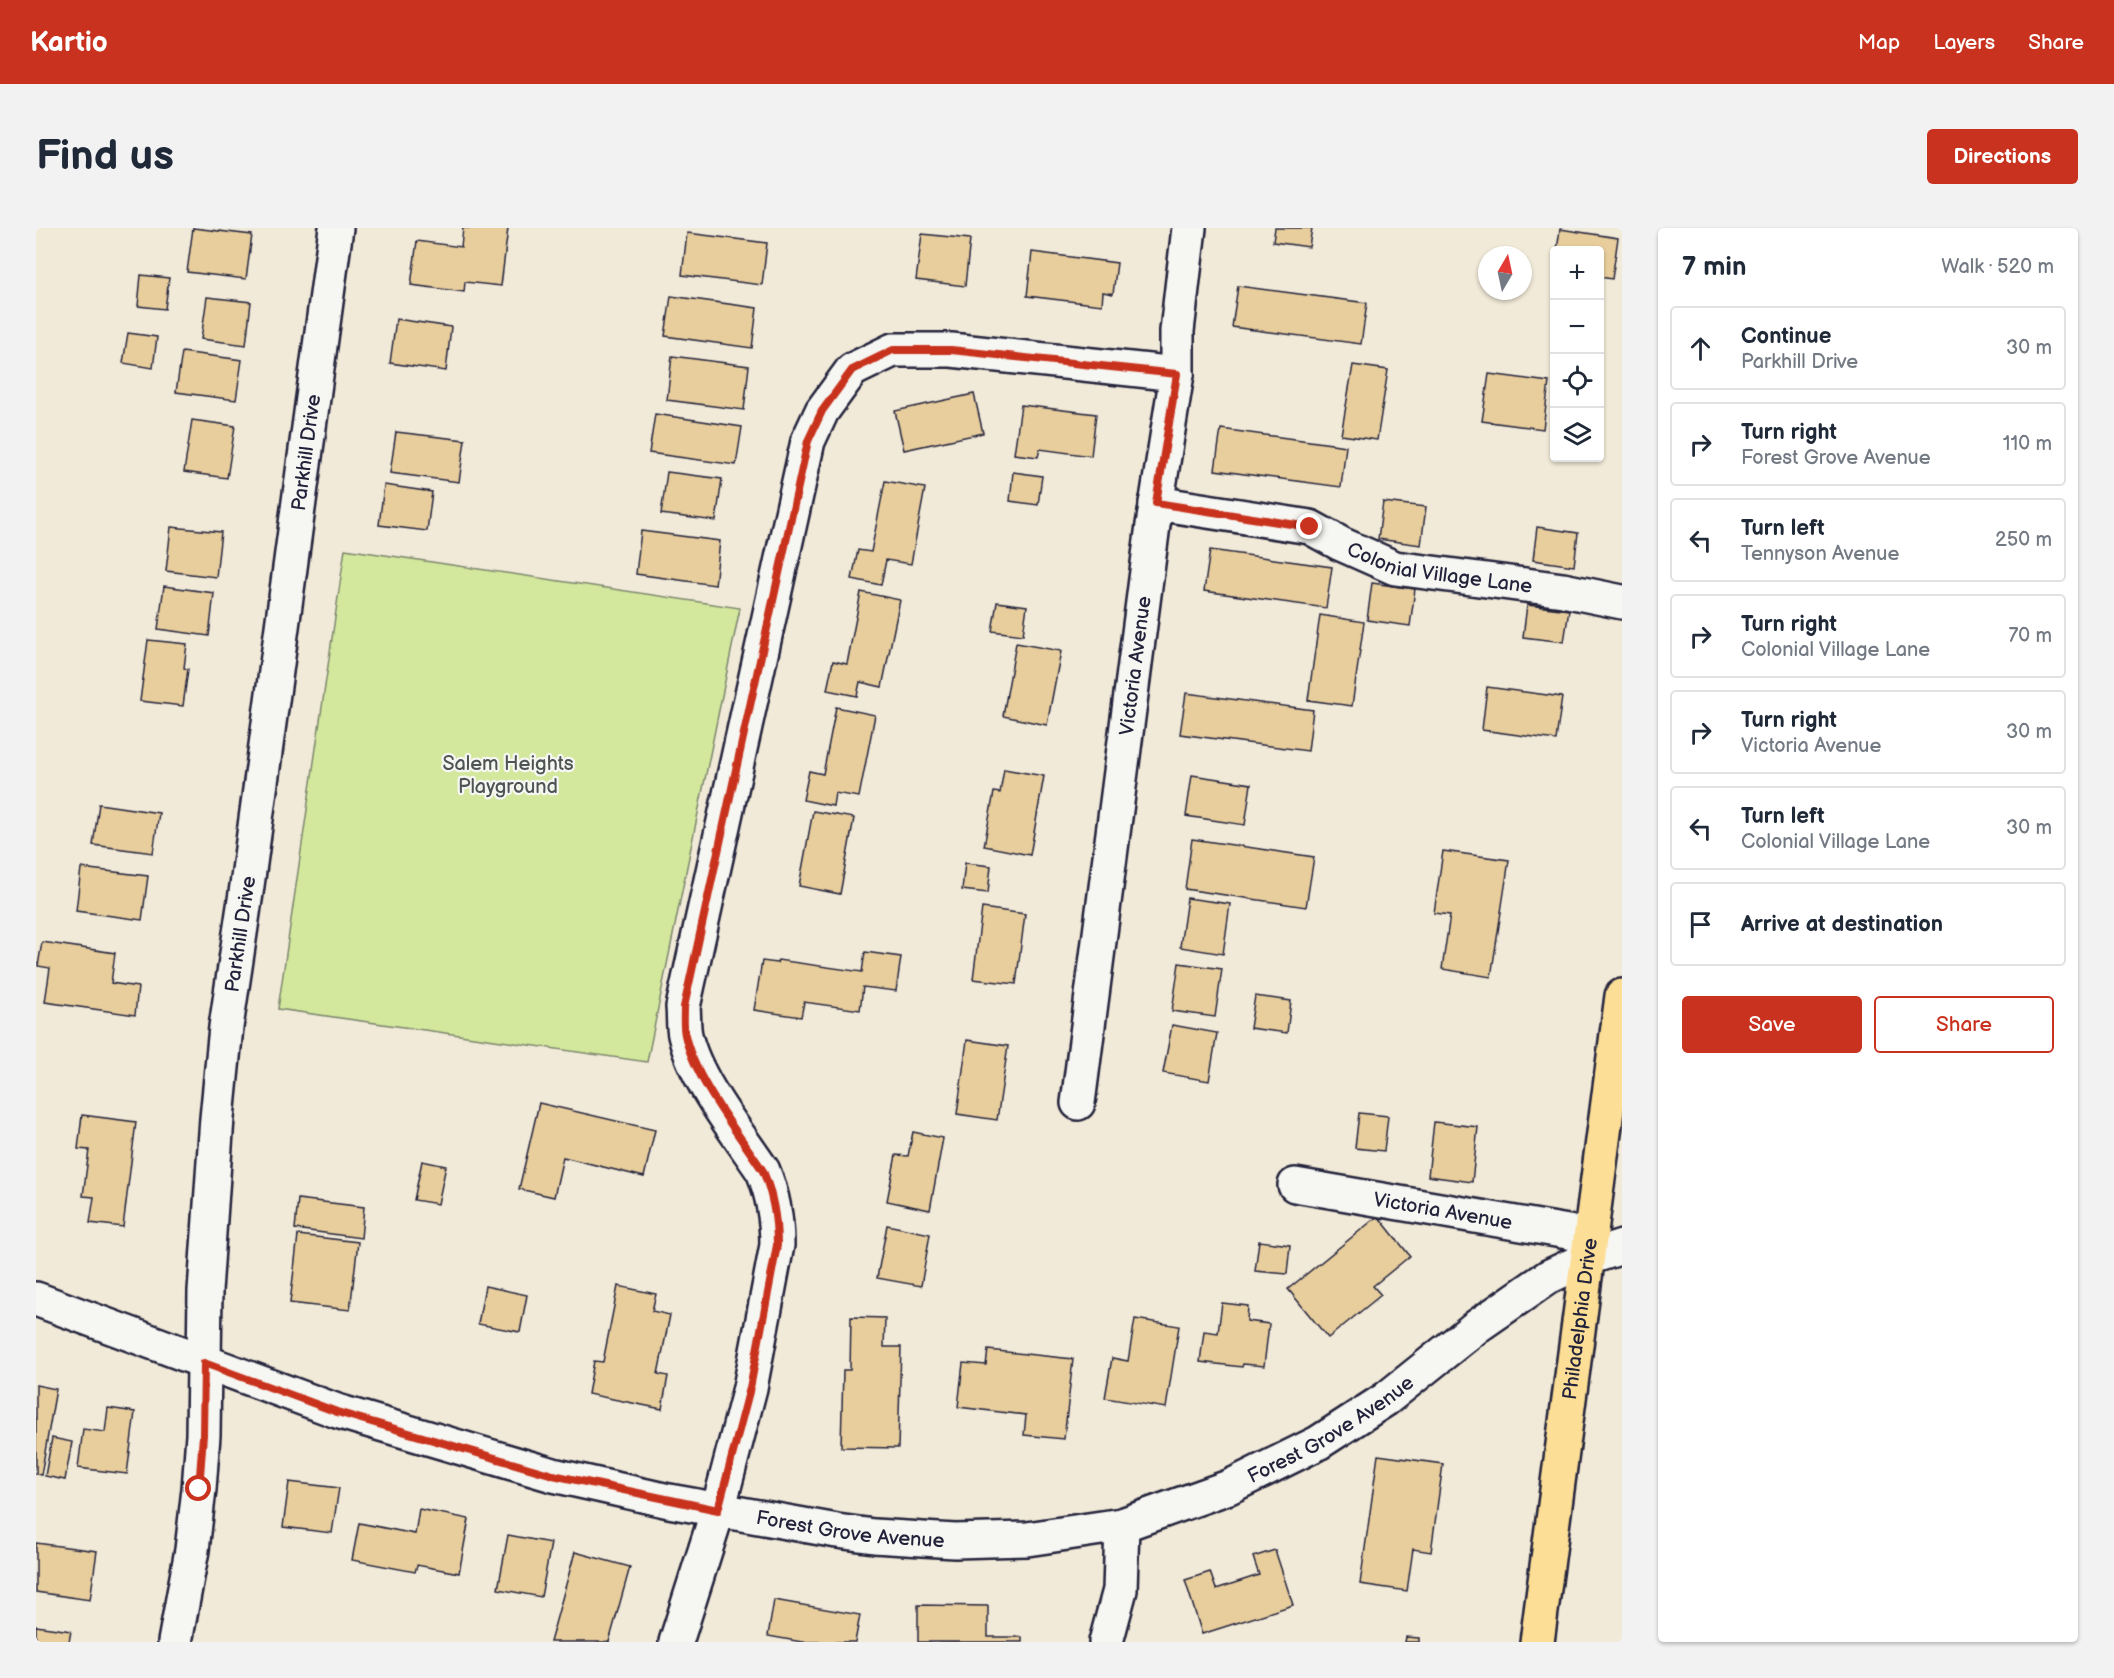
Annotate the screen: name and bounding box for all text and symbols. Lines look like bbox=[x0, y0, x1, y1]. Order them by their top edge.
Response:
text: Kartio bbox=[30, 26, 108, 59]
text: Map bbox=[1858, 30, 1900, 55]
text: Layers bbox=[1933, 30, 1995, 55]
text: Share bbox=[2028, 30, 2084, 55]
button: Directions bbox=[1927, 129, 2078, 184]
text: Find us bbox=[36, 131, 174, 182]
north arrow bbox=[1478, 246, 1532, 300]
map controls bbox=[1550, 246, 1604, 462]
button: + bbox=[1550, 246, 1604, 300]
text: 7 min bbox=[1682, 252, 1746, 283]
text: Walk · 520 m bbox=[1941, 255, 2054, 279]
button: − bbox=[1550, 300, 1604, 354]
text: Continue bbox=[1741, 323, 1831, 350]
icon: ahead bbox=[1684, 332, 1717, 365]
text: 30 m bbox=[2006, 336, 2052, 360]
text: Parkhill Drive bbox=[1741, 350, 1858, 374]
button: locate bbox=[1550, 354, 1604, 408]
street label: Parkhill Drive bbox=[287, 393, 326, 512]
button: layers bbox=[1550, 408, 1604, 462]
text: Turn right bbox=[1741, 419, 1837, 446]
icon: right bbox=[1684, 428, 1717, 461]
text: 110 m bbox=[2003, 432, 2052, 456]
text: Forest Grove Avenue bbox=[1741, 446, 1931, 470]
route end bbox=[1296, 513, 1322, 539]
text: Turn left bbox=[1741, 515, 1825, 542]
icon: left bbox=[1684, 524, 1717, 557]
text: 250 m bbox=[1995, 528, 2052, 552]
street label: Colonial Village Lane bbox=[1343, 537, 1534, 599]
text: Tennyson Avenue bbox=[1741, 542, 1899, 566]
street label: Victoria Avenue bbox=[1115, 594, 1157, 737]
text: Turn right bbox=[1741, 611, 1837, 638]
icon: right bbox=[1684, 620, 1717, 653]
text: 70 m bbox=[2008, 624, 2052, 648]
text: Colonial Village Lane bbox=[1741, 638, 1930, 662]
text: Turn right bbox=[1741, 707, 1837, 734]
icon: right bbox=[1684, 716, 1717, 749]
text: 30 m bbox=[2006, 720, 2052, 744]
text: Victoria Avenue bbox=[1741, 734, 1881, 758]
park label: Salem Heights Playground bbox=[442, 752, 574, 799]
text: Turn left bbox=[1741, 803, 1825, 830]
icon: left bbox=[1684, 812, 1717, 845]
text: 30 m bbox=[2006, 816, 2052, 840]
text: Colonial Village Lane bbox=[1741, 830, 1930, 854]
street label: Parkhill Drive bbox=[220, 874, 261, 994]
icon: arrive bbox=[1684, 908, 1717, 941]
text: Arrive at destination bbox=[1741, 911, 1943, 938]
button: Save bbox=[1682, 996, 1862, 1053]
button: Share bbox=[1874, 996, 2054, 1053]
street label: Victoria Avenue bbox=[1371, 1188, 1514, 1235]
street label: Philadelphia Drive bbox=[1558, 1236, 1603, 1401]
street label: Forest Grove Avenue bbox=[1244, 1371, 1419, 1489]
route start bbox=[185, 1475, 211, 1501]
street label: Forest Grove Avenue bbox=[754, 1506, 945, 1553]

